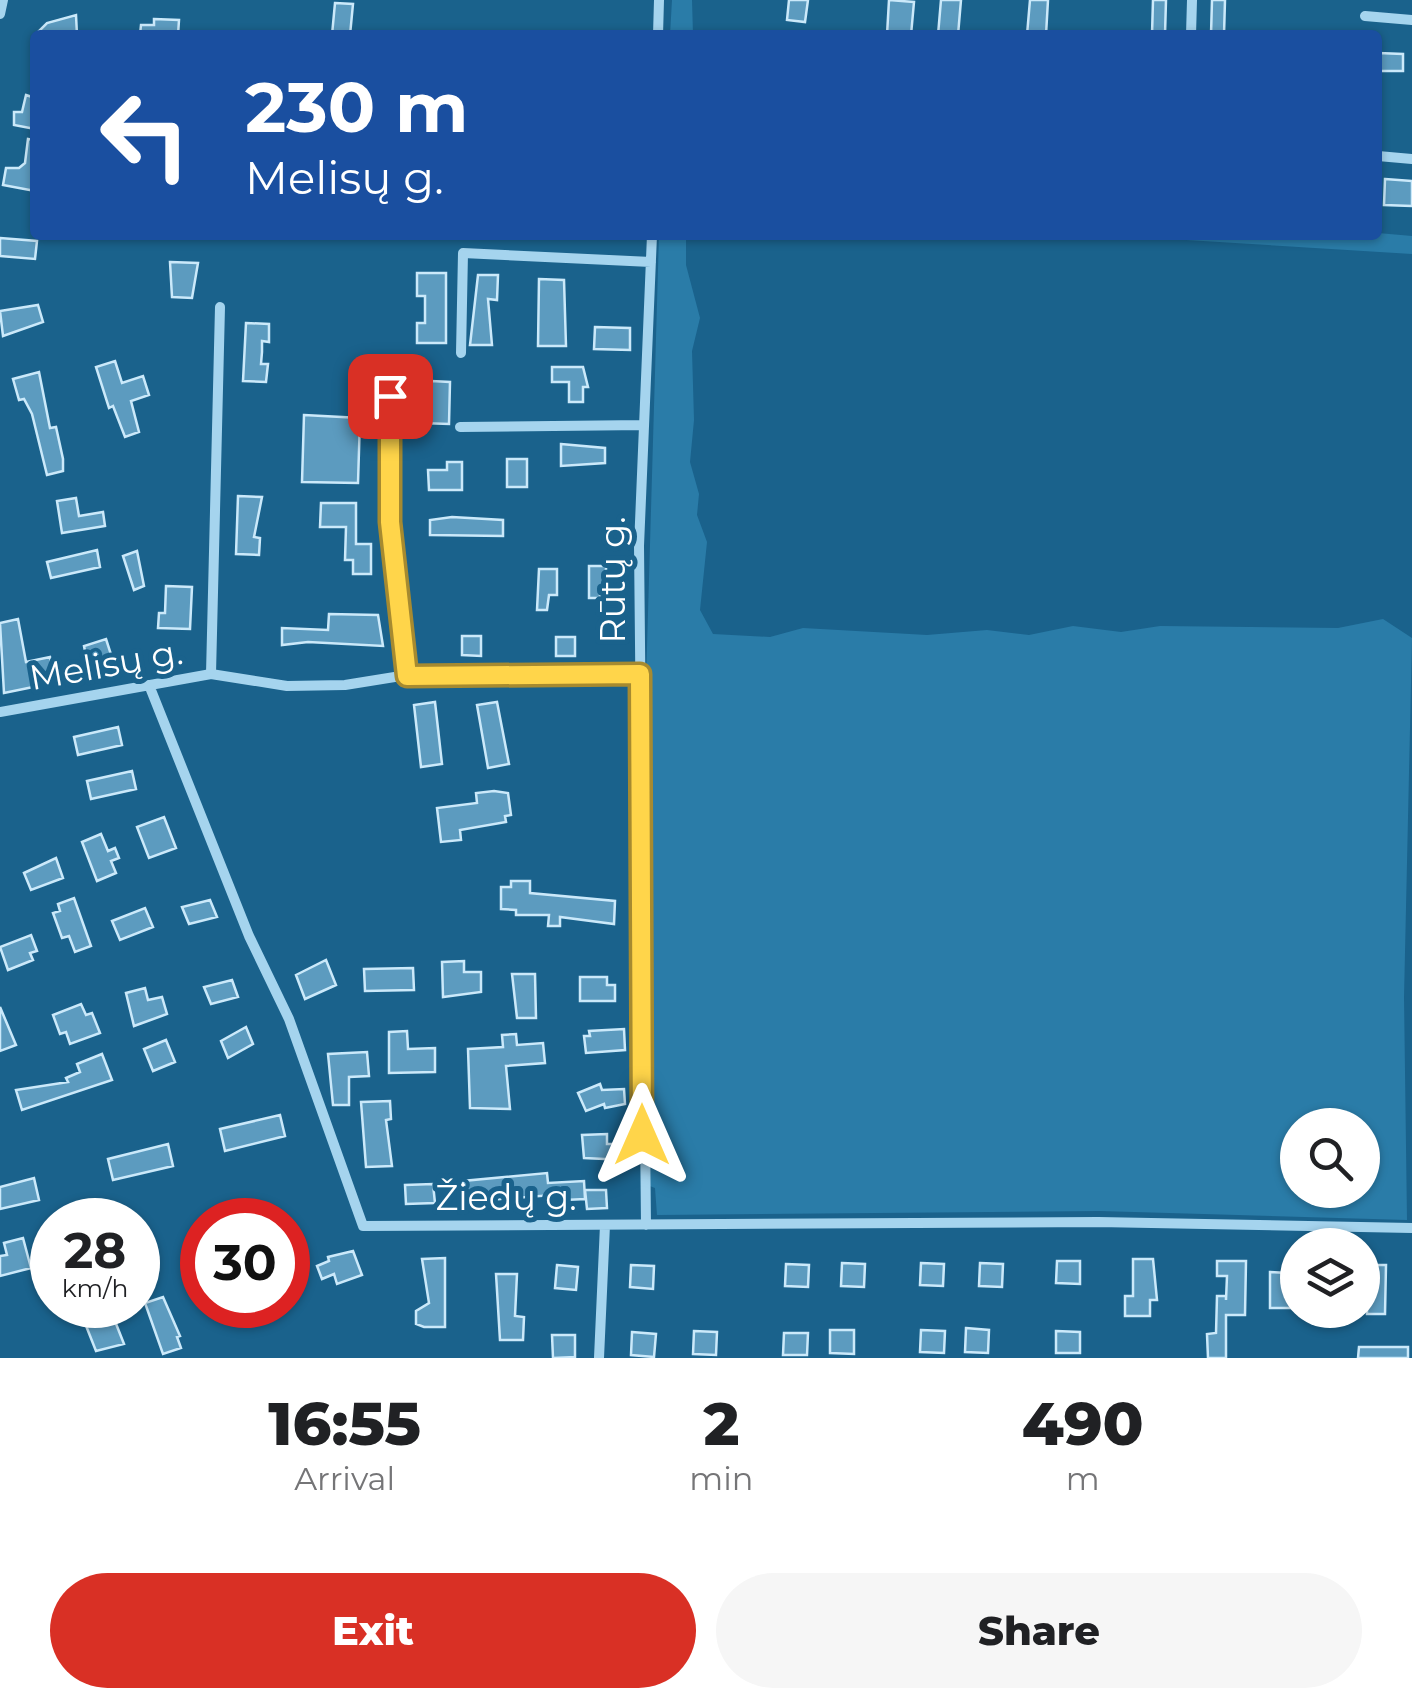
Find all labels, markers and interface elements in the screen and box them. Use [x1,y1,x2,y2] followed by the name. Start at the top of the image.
[245,64,469,150] text: 230 m
[80,70,210,200] icon: left
[245,150,444,205] text: Melisų g.
[348,354,433,439] pin
[363,369,418,424] icon: arrive
[591,516,634,644] street label: Rūtų g.
[26,630,186,699] street label: Melisų g.
[590,1083,694,1187] position arrow
[1280,1108,1380,1328] map controls
[1280,1108,1380,1208] button: search
[435,1176,577,1219] street label: Žiedų g.
[180,1198,310,1328] speed limit sign: 30
[64,1220,126,1281] text: 28
[1280,1228,1380,1328] button: layers
[62,1273,128,1303] text: km/h
[268,1387,421,1460] text: 16:55
[703,1387,739,1460] text: 2
[1022,1387,1144,1460] text: 490
[294,1459,395,1498] text: Arrival
[689,1459,754,1498] text: min
[1066,1459,1100,1498] text: m
[50,1573,696,1688] button: Exit
[716,1573,1362,1688] button: Share

